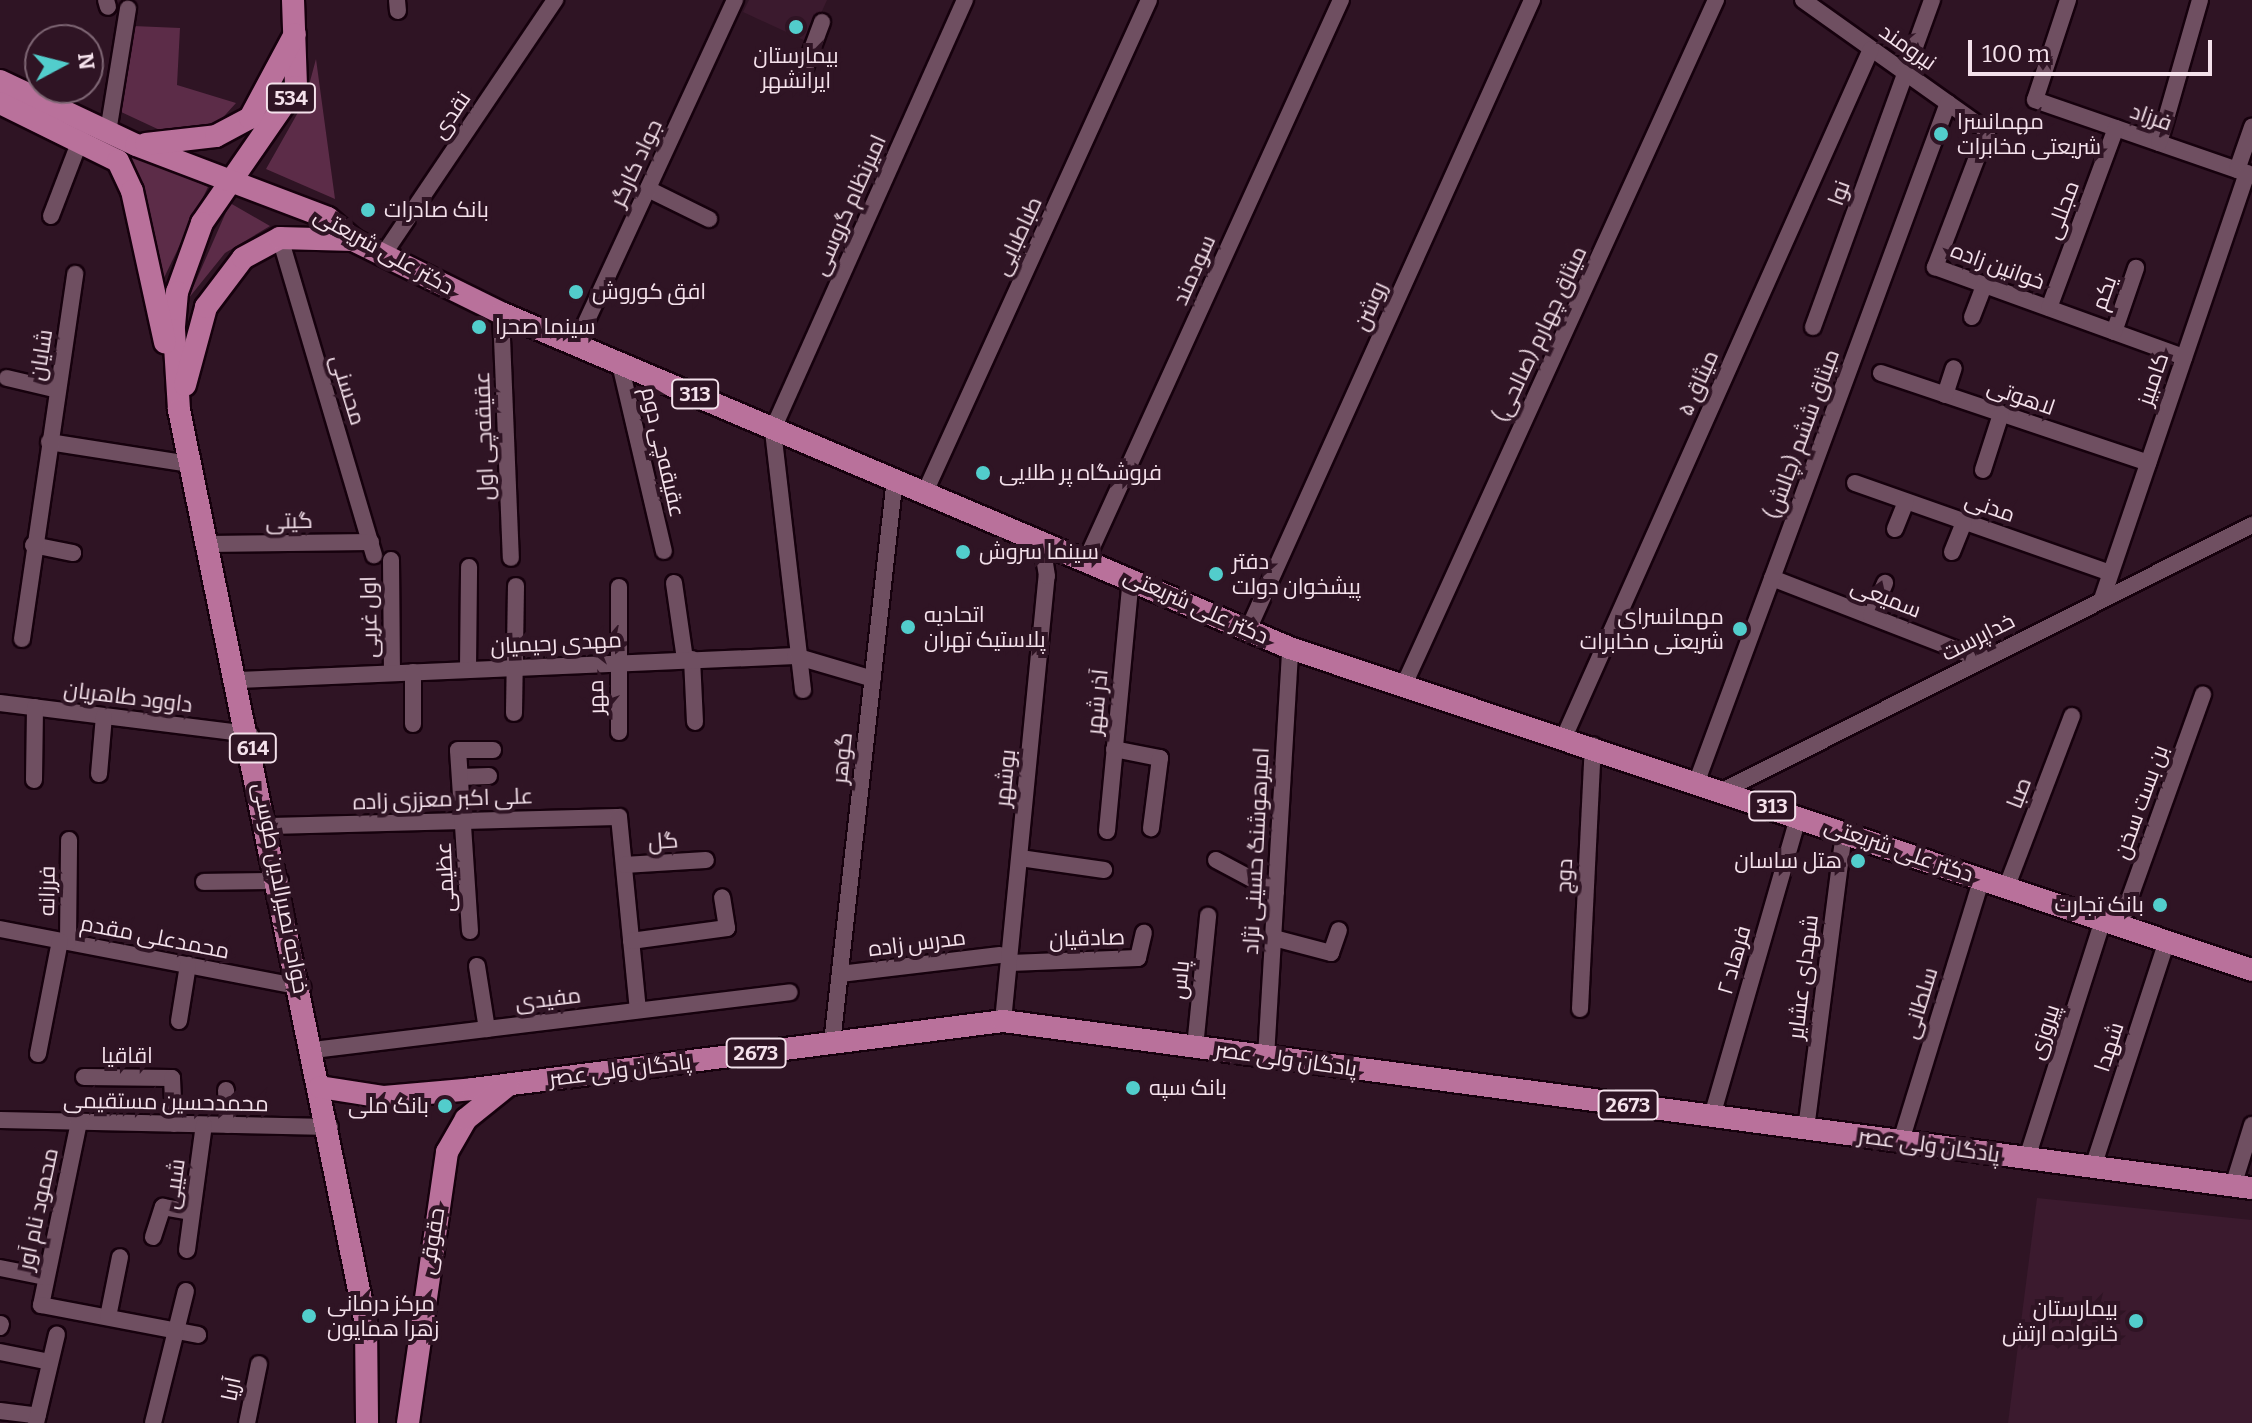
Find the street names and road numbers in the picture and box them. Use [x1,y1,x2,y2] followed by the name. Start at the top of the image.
[1875,18,1941,76] street label: نیرومند
[265,82,317,114] road number: 534
[426,86,476,144] street label: نقدی
[2127,98,2175,136] street label: فرزاد
[604,115,668,211] street label: جواد کارگر
[806,131,892,279] street label: امیرنظام گروسی
[1822,177,1856,209] street label: نوا
[2039,177,2085,243] street label: مجللی
[988,192,1048,280] street label: طباطبایی
[310,202,458,300] street label: دکتر علی شریعتی
[1167,231,1221,309] street label: سودمند
[1947,237,2049,295] street label: خوانین زاده
[1488,242,1592,426] street label: میثاق چهارم (صالحی)
[2086,272,2122,314] street label: یکم
[1348,277,1392,335] street label: روشن
[24,327,58,383] street label: شایان
[1672,346,1724,420] street label: میثاق ۵
[1759,346,1845,522] street label: میثاق ششم (چالش)
[2132,349,2174,409] street label: کامبیز
[325,352,371,428] street label: محسنی
[469,371,499,501] street label: عقیقه‌چی اول
[1984,373,2058,421] street label: لاهوتی
[671,378,719,410] road number: 313
[635,384,691,520] street label: عقیقه‌چی دوم
[1961,486,2019,528] street label: مدنی
[265,507,313,535] street label: گیتی
[1120,562,1272,650] street label: دکتر علی شریعتی
[1847,573,1925,623] street label: سمیعی
[355,576,383,658] street label: اول غربی
[1937,607,2019,667] street label: خداپرست
[490,626,622,660] street label: مهدی رحیمیان
[1080,668,1114,736] street label: آذر شهر
[62,676,194,718] street label: داوود طاهریان
[582,679,610,715] street label: مهر
[826,731,858,785] street label: گوهر
[227,732,279,764] road number: 614
[2108,741,2174,863] street label: بن بست سخن
[1237,747,1275,955] street label: امیرهوشنگ حسینی نژاد
[989,748,1021,808] street label: بوشهر
[2001,774,2037,812] street label: صبا
[248,780,314,996] street label: خواجه نصیرالدین طوسی
[352,783,534,815] street label: علی اکبر معززی زاده
[1748,790,1796,822] road number: 313
[1821,812,1977,888] street label: دکتر علی شریعتی
[647,827,679,855] street label: گل
[430,841,460,913] street label: عظیمی
[1550,858,1578,894] street label: دوج
[33,866,61,916] street label: فرزانه
[78,910,232,964] street label: محمدعلی مقدم
[1782,913,1824,1041] street label: شهدای عشایر
[1712,922,1756,998] street label: فرهاد ۲
[1049,923,1125,953] street label: صادقیان
[867,924,967,962] street label: مدرس زاده
[1165,959,1195,1001] street label: پاس
[1897,964,1943,1042] street label: سلطانی
[514,982,582,1016] street label: مفیدی
[2023,1001,2065,1063] street label: پیروزی
[2089,1019,2129,1075] street label: شهدا
[1213,1036,1359,1082] street label: پادگان ولی عصر
[724,1037,788,1069] road number: 2673
[101,1043,153,1069] street label: اقاقیا
[547,1048,693,1092] street label: پادگان ولی عصر
[63,1087,269,1117] street label: محمدحسین مستقیمی
[1596,1089,1660,1121] road number: 2673
[1856,1122,2002,1168] street label: پادگان ولی عصر
[12,1146,64,1272] street label: محمود نام آور
[157,1157,191,1211] street label: شیبی
[414,1206,450,1276] street label: حقوقی
[216,1374,246,1404] street label: آریا

